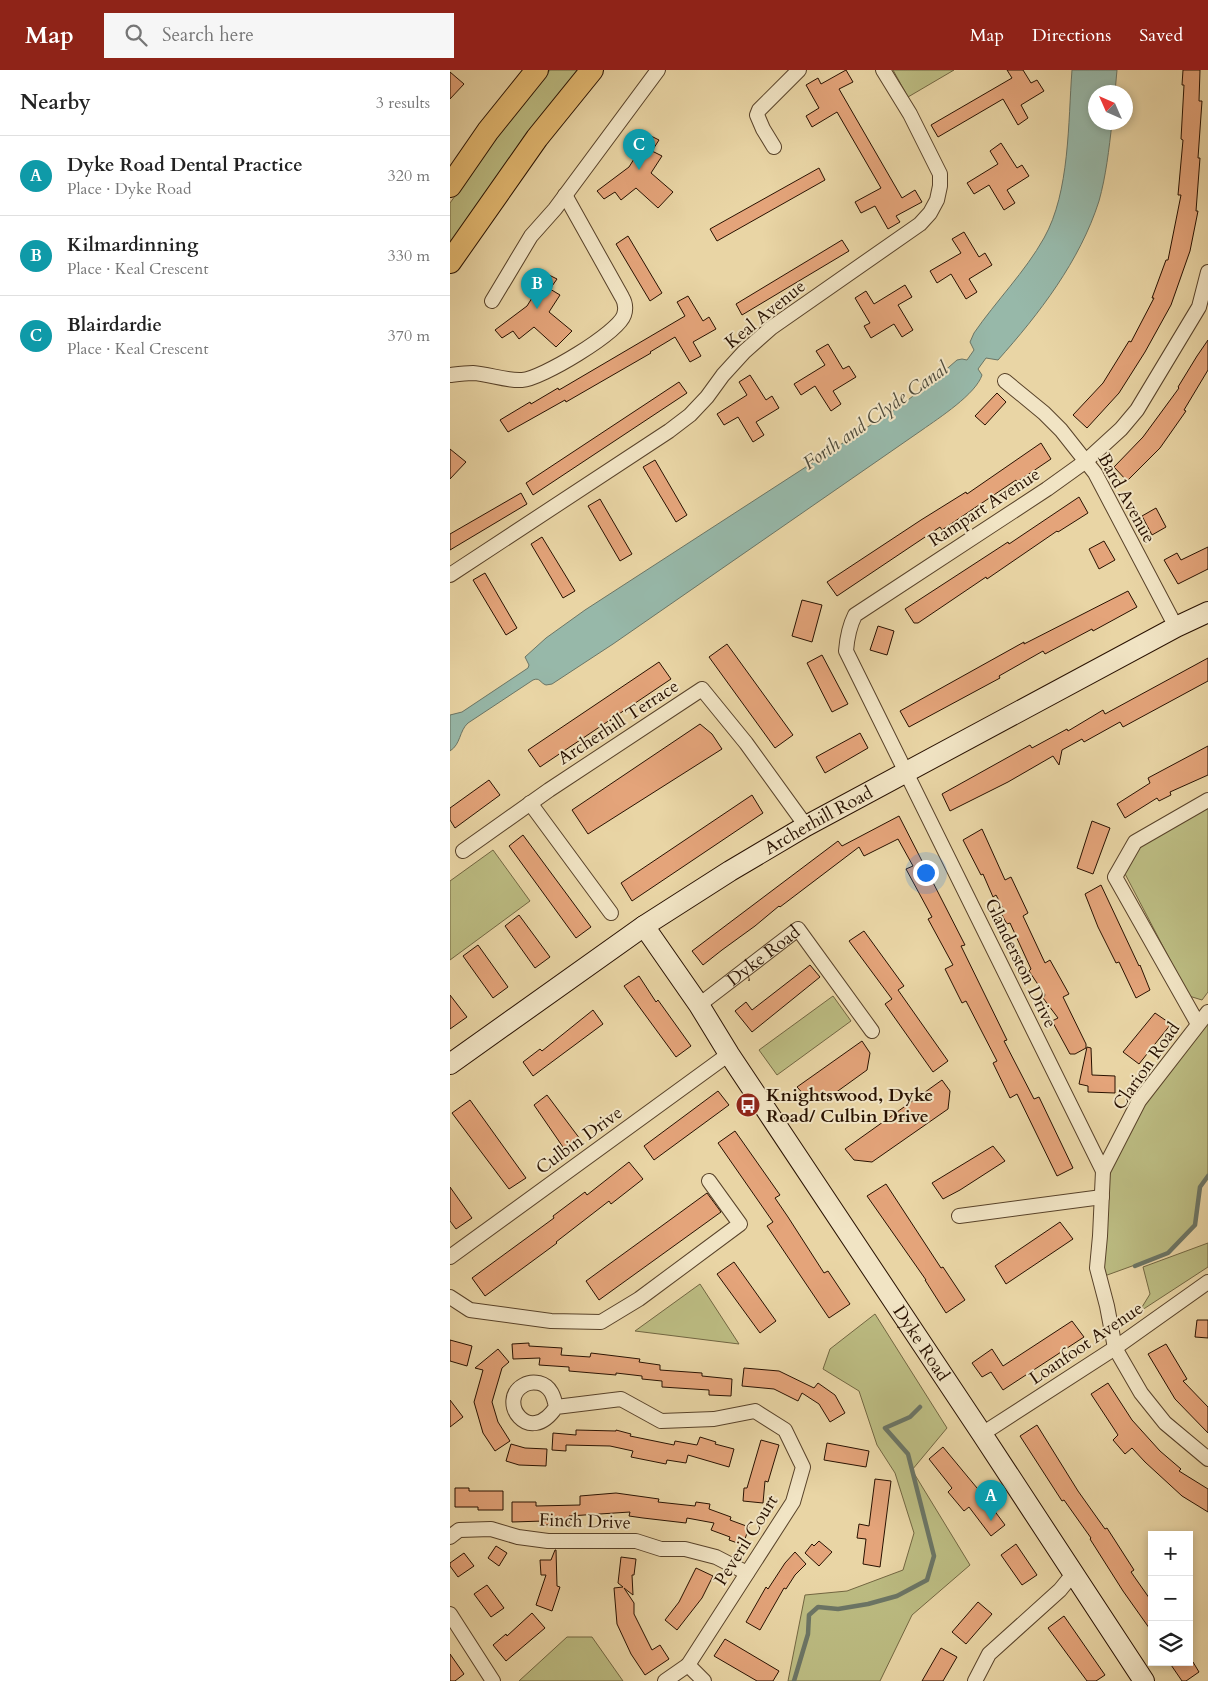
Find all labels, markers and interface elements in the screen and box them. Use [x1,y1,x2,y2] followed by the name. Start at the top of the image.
[104,13,454,58] search box
[25,19,74,52] text: Map
[122,21,150,49] icon: search
[162,22,254,48] text: Search here
[970,23,1004,48] text: Map
[1032,23,1111,48] text: Directions
[1139,23,1183,48] text: Saved
[1088,85,1133,130] north arrow
[20,88,91,117] text: Nearby
[376,92,430,114] text: 3 results
[623,129,655,170] pin: C
[67,152,303,178] text: Dyke Road Dental Practice
[30,165,42,187] text: A
[388,165,430,187] text: 320 m
[67,178,191,200] text: Place · Dyke Road
[67,232,198,258] text: Kilmardinning
[30,245,42,267] text: B
[388,245,430,267] text: 330 m
[67,258,209,280] text: Place · Keal Crescent
[521,268,553,309] pin: B
[720,274,811,355] street label: Keal Avenue
[67,312,162,338] text: Blairdardie
[30,325,42,347] text: C
[388,325,430,347] text: 370 m
[67,338,209,360] text: Place · Keal Crescent
[798,355,954,476] water label: Forth and Clyde Canal
[1092,449,1162,548] street label: Bard Avenue
[924,462,1045,553] street label: Rampart Avenue
[553,674,684,771] street label: Archerhill Terrace
[760,780,878,861] street label: Archerhill Road
[913,860,939,886] your location
[978,894,1063,1032] street label: Glanderston Drive
[722,920,806,992] street label: Dyke Road
[1107,1017,1186,1115] street label: Clarion Road
[766,1083,933,1129] place label: Knightswood, Dyke Road/ Culbin Drive
[735,1092,761,1118] bus stop icon: Knightswood, Dyke Road/ Culbin Drive
[531,1100,628,1180] street label: Culbin Drive
[1024,1296,1148,1391] street label: Loanfoot Avenue
[887,1300,956,1387] street label: Dyke Road
[975,1480,1007,1521] pin: A
[709,1490,784,1590] street label: Peveril Court
[539,1507,631,1536] street label: Finch Drive
[1148,1531,1193,1666] map controls
[1148,1531,1193,1576] button: +
[1148,1576,1193,1621] button: −
[1148,1621,1193,1666] button: layers

